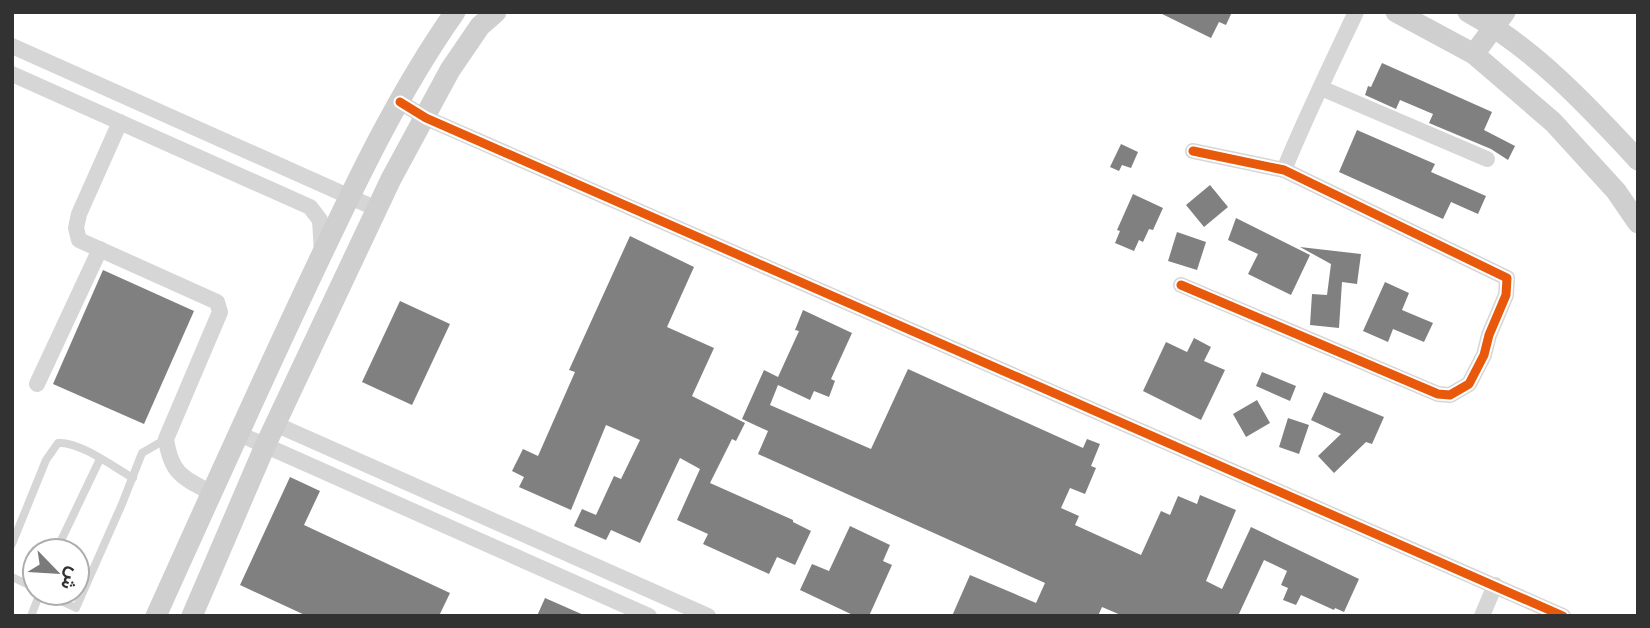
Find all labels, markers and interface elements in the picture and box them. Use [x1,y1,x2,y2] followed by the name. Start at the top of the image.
[21,537,91,607] north arrow
[56,564,86,594] text: ش

